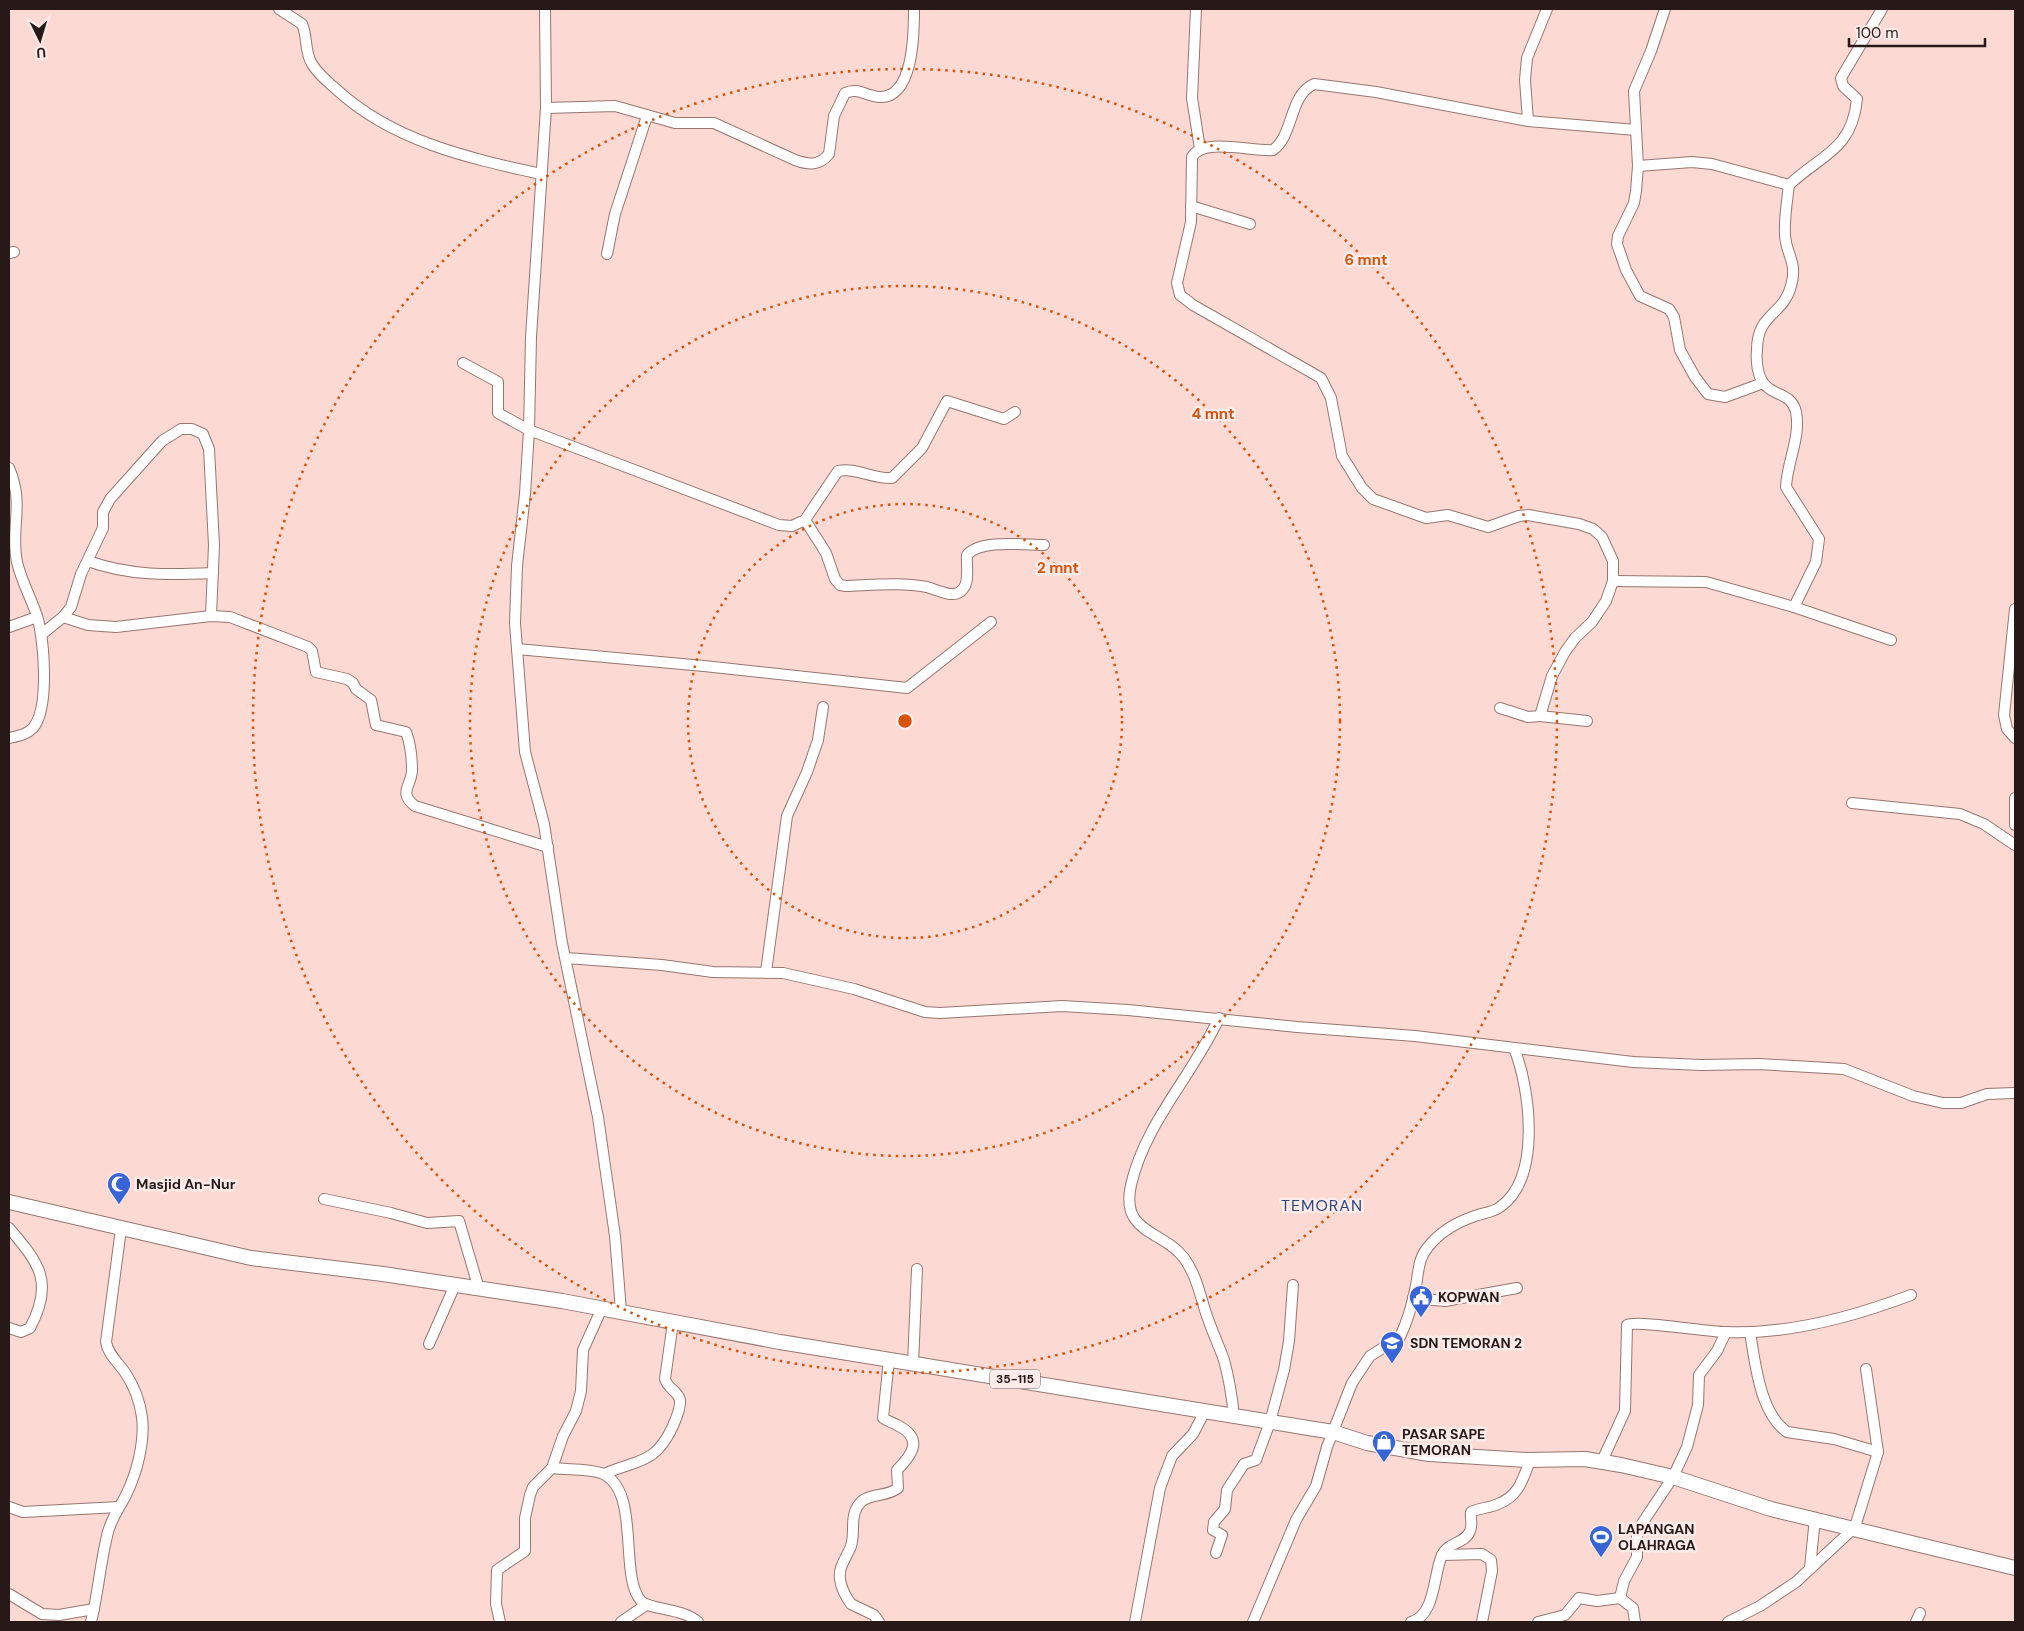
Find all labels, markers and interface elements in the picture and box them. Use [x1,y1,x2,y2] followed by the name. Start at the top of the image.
[15,15,65,65] north arrow
[1849,15,1985,47] scale bar
[1856,23,1899,43] text: 100 m
[36,44,47,62] text: U
[1345,250,1387,270] text: 6 mnt
[1191,404,1235,424] text: 4 mnt
[1037,558,1079,578] text: 2 mnt
[896,712,914,730] centre of rings
[106,1171,132,1205] mosque icon: Masjid An-Nur
[136,1175,236,1193] place label: Masjid An-Nur
[1281,1195,1363,1216] district label: TEMORAN
[1408,1284,1434,1318] public building icon: KOPWAN
[1438,1288,1499,1306] place label: KOPWAN
[1379,1330,1405,1364] school or university icon: SDN TEMORAN 2
[1410,1334,1522,1352] place label: SDN TEMORAN 2
[990,1370,1040,1388] road number: 35-115
[1402,1425,1485,1459] place label: PASAR SAPE TEMORAN
[1371,1429,1397,1463] shop icon: PASAR SAPE TEMORAN
[1618,1520,1696,1554] place label: LAPANGAN OLAHRAGA
[1588,1524,1614,1558] sports icon: LAPANGAN OLAHRAGA

